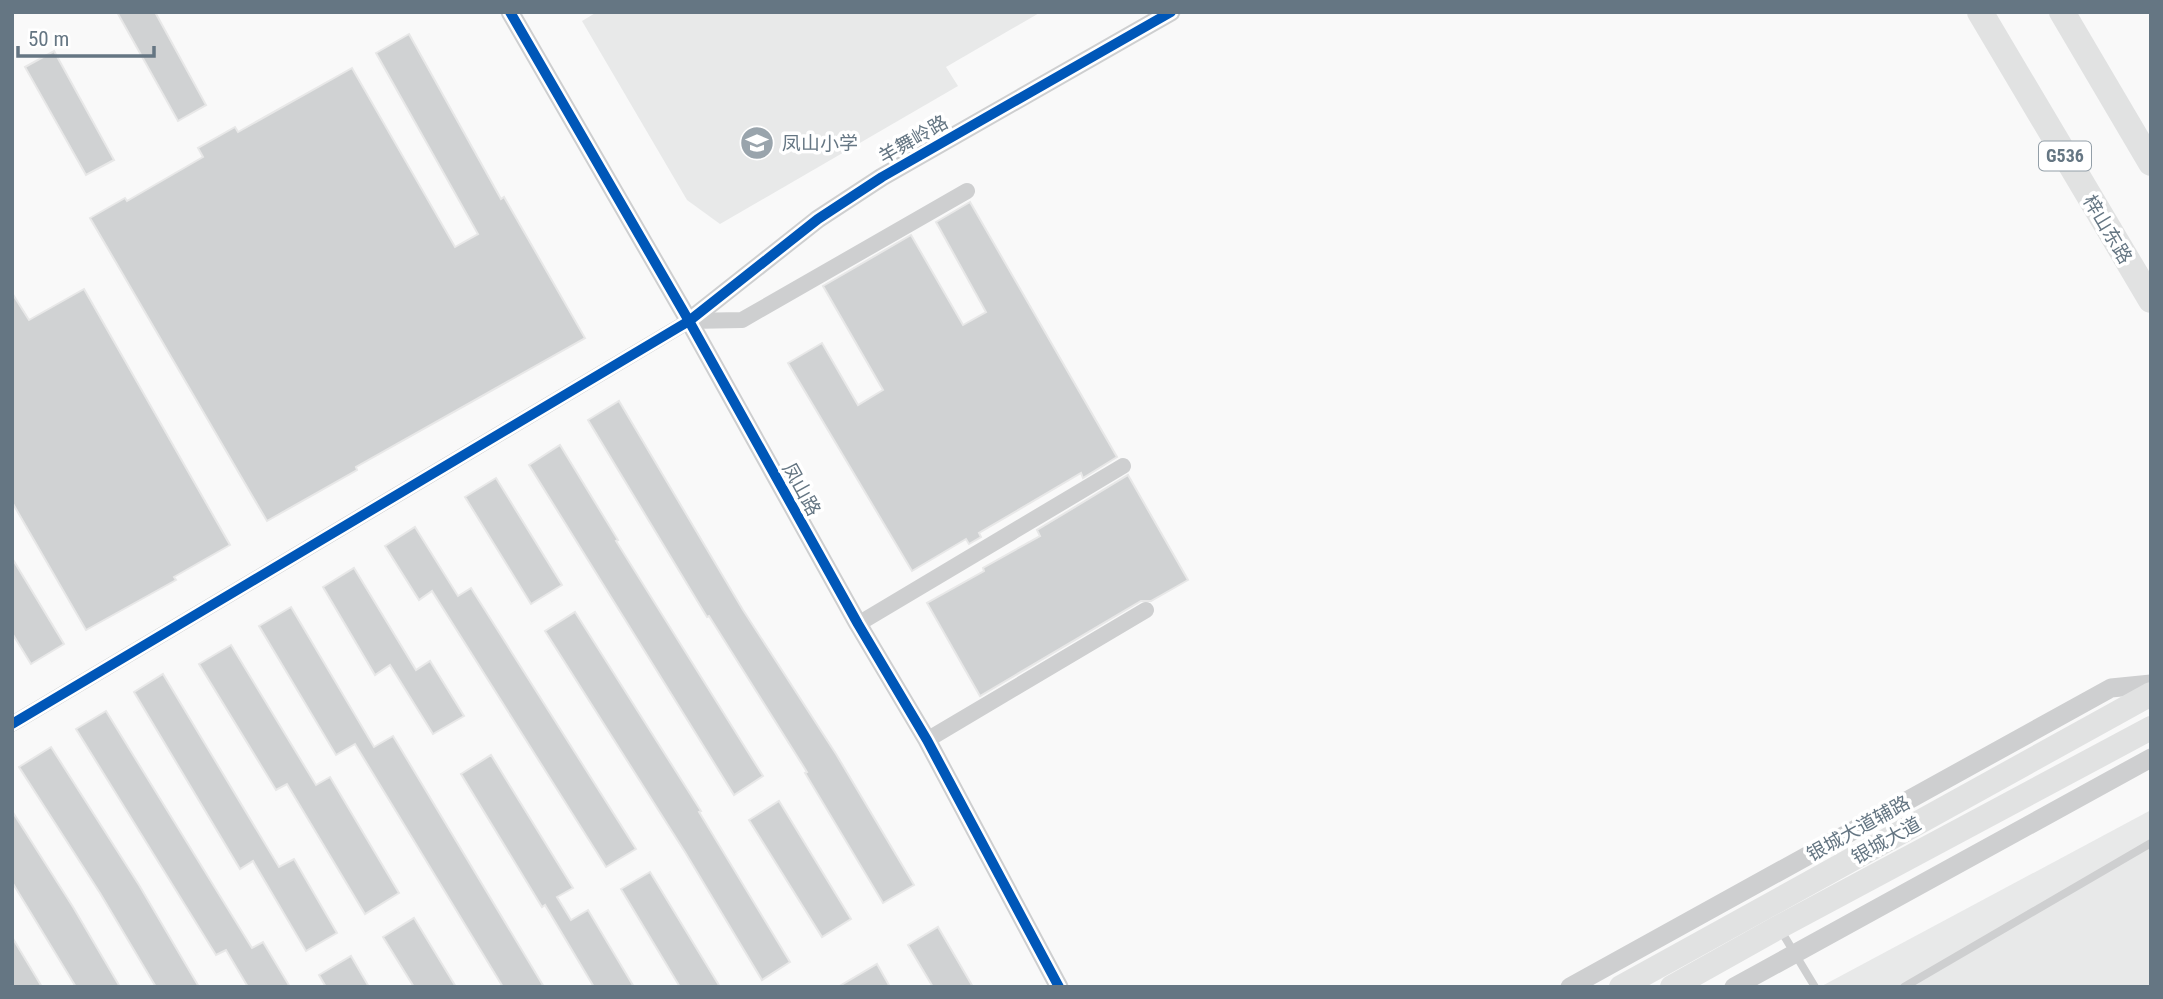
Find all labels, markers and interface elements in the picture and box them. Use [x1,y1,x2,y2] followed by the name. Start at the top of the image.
[18,14,154,58] scale bar
[28,27,69,51] text: 50 m
[875,110,952,168] street label: 羊舞岭路
[738,124,776,162] school or university icon: 凤山小学
[782,132,858,155] place label: 凤山小学
[2039,141,2091,170] road number: G536
[2078,191,2137,268] street label: 梓山东路
[778,459,825,520] street label: 凤山路
[1803,790,1913,866] street label: 银城大道辅路
[1847,812,1925,868] street label: 银城大道

